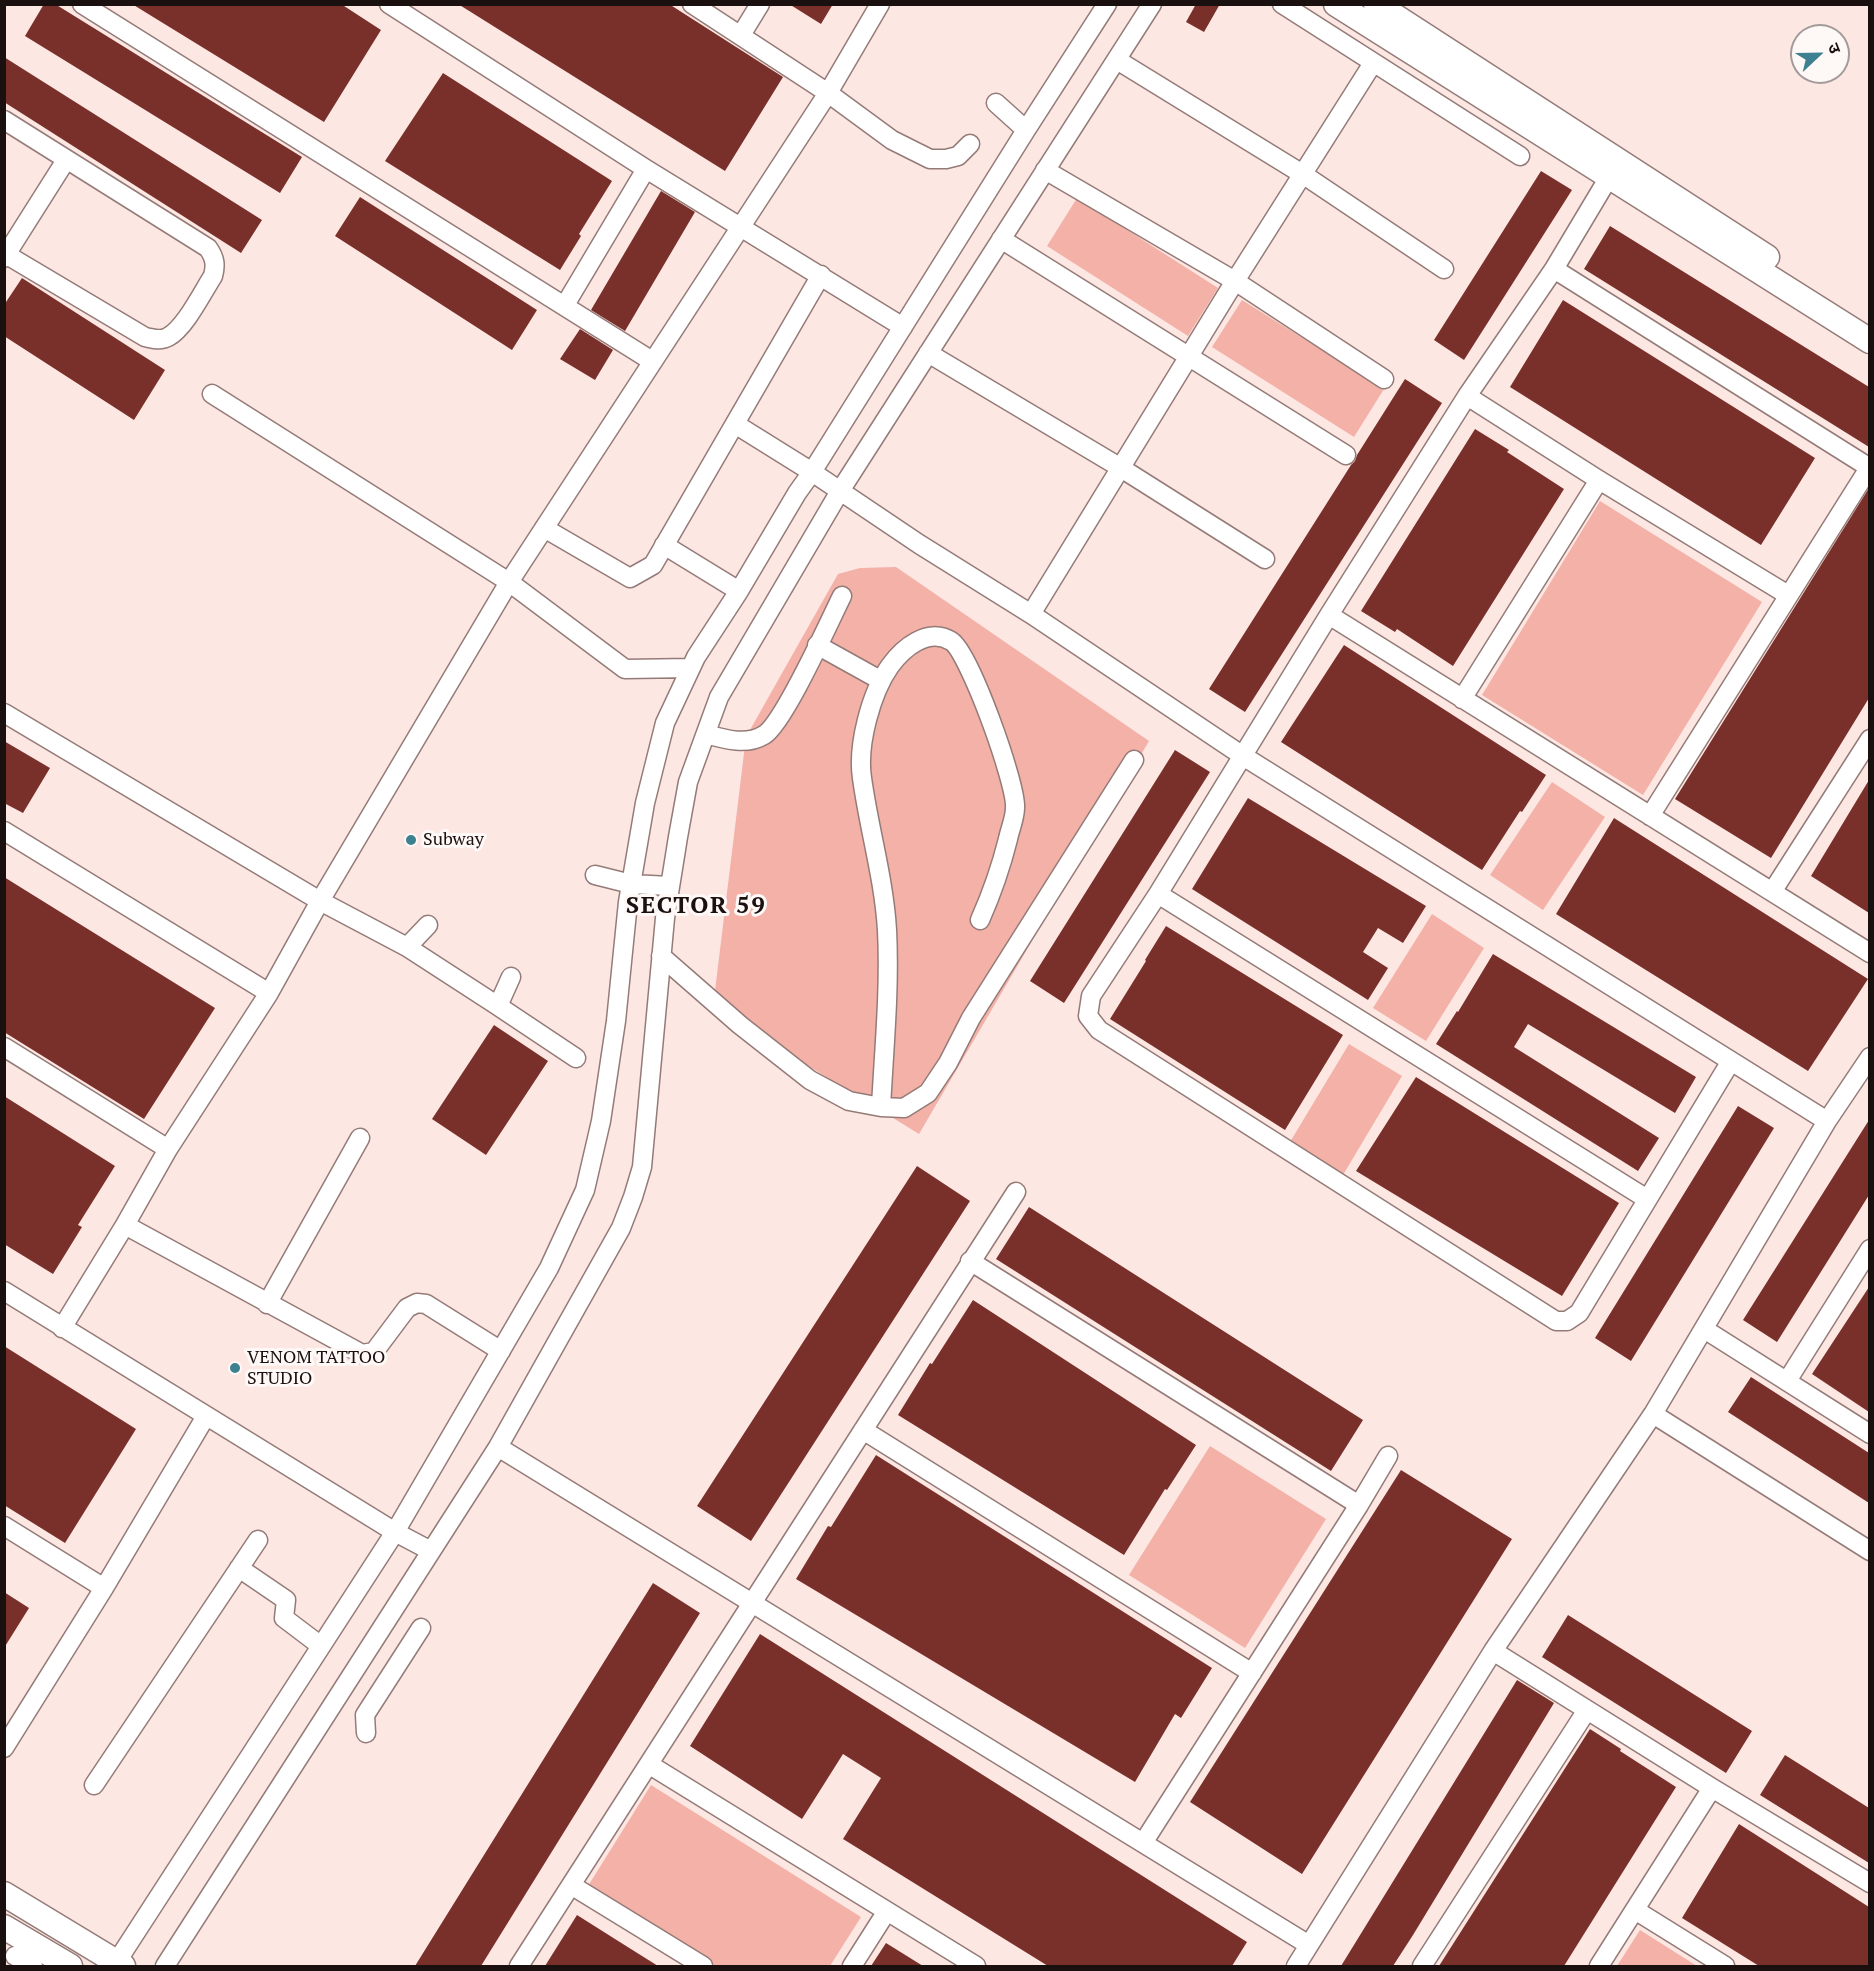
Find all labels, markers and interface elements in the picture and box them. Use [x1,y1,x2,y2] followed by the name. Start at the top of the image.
[1790,24,1850,84] north arrow
[1823,40,1847,56] text: उ
[423,829,484,851] place label: Subway
[404,833,418,847] marker: Subway
[626,892,766,920] district label: SECTOR 59
[247,1347,385,1390] place label: VENOM TATTOO STUDIO
[228,1361,242,1375] marker: VENOM TATTOO STUDIO

